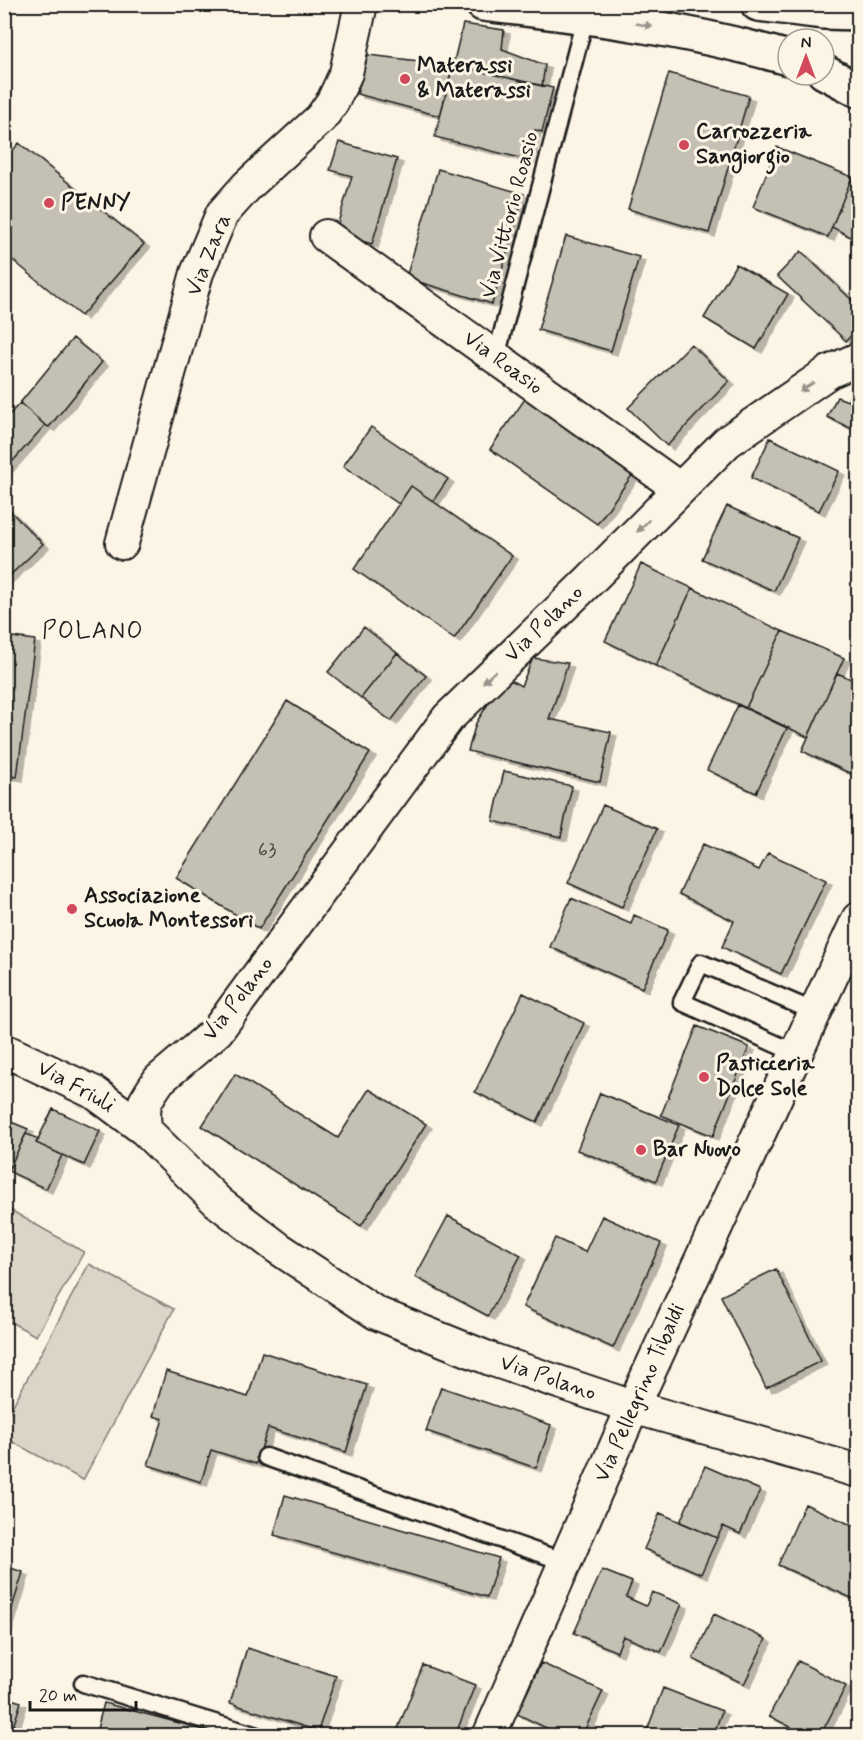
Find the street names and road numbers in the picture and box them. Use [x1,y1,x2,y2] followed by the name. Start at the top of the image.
[474,128,546,302] street label: Via Vittorio Roasio
[180,210,238,300] street label: Via Zara
[458,325,548,401] street label: Via Roasio
[498,579,590,669] street label: Via Polano
[196,951,280,1047] street label: Via Polano
[32,1054,120,1120] street label: Via Friuli
[588,1299,693,1487] street label: Via Pellegrino Tibaldi
[496,1349,600,1407] street label: Via Polano

